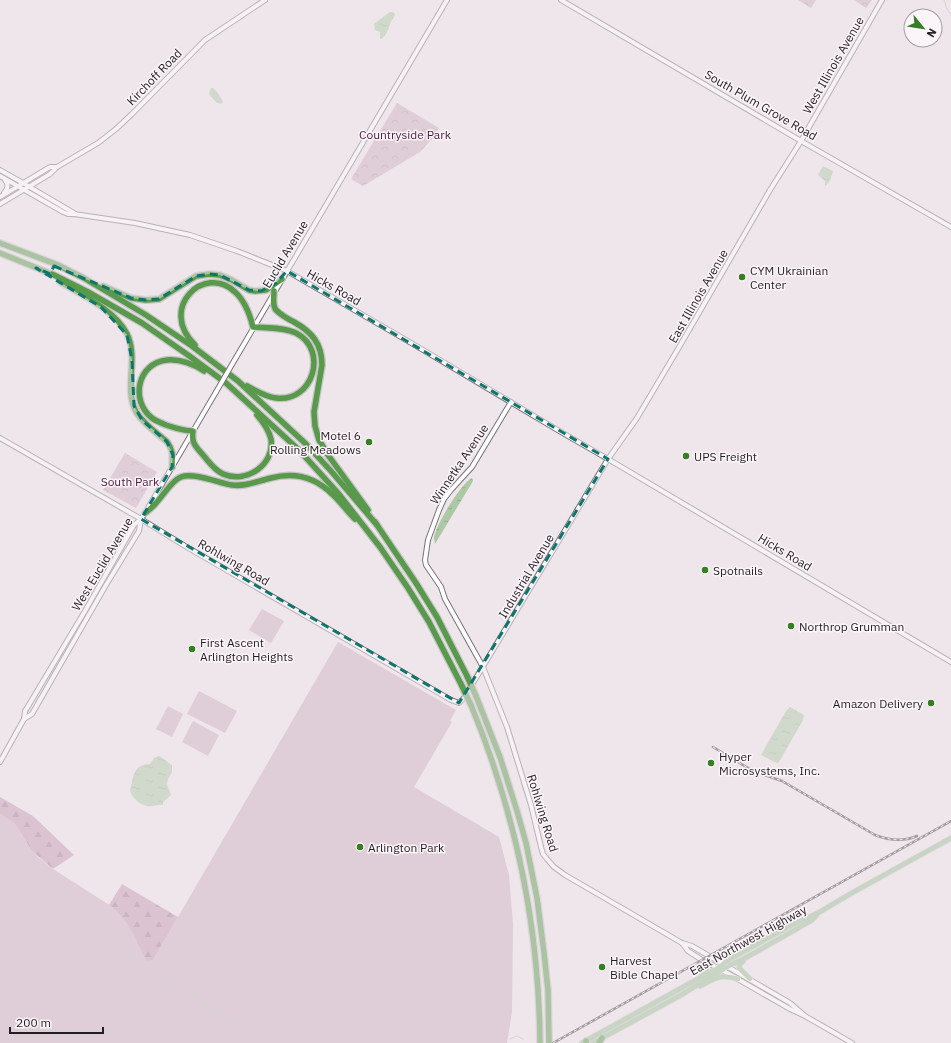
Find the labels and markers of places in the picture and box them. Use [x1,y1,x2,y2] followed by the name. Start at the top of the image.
[750,263,828,292] place label: CYM Ukrainian Center
[737,272,747,282] marker: CYM Ukrainian Center
[270,428,361,457] place label: Motel 6 Rolling Meadows
[364,437,374,447] marker: Motel 6 Rolling Meadows
[694,449,757,464] place label: UPS Freight
[681,451,691,461] marker: UPS Freight
[713,563,763,578] place label: Spotnails
[700,565,710,575] marker: Spotnails
[799,619,904,634] place label: Northrop Grumman
[786,621,796,631] marker: Northrop Grumman
[200,635,293,664] place label: First Ascent Arlington Heights
[187,644,197,654] marker: First Ascent Arlington Heights
[833,696,923,711] place label: Amazon Delivery
[926,698,936,708] marker: Amazon Delivery
[719,749,820,778] place label: Hyper Microsystems, Inc.
[706,758,716,768] marker: Hyper Microsystems, Inc.
[368,840,445,855] place label: Arlington Park
[355,842,365,852] marker: Arlington Park
[610,953,678,982] place label: Harvest Bible Chapel
[597,962,607,972] marker: Harvest Bible Chapel

